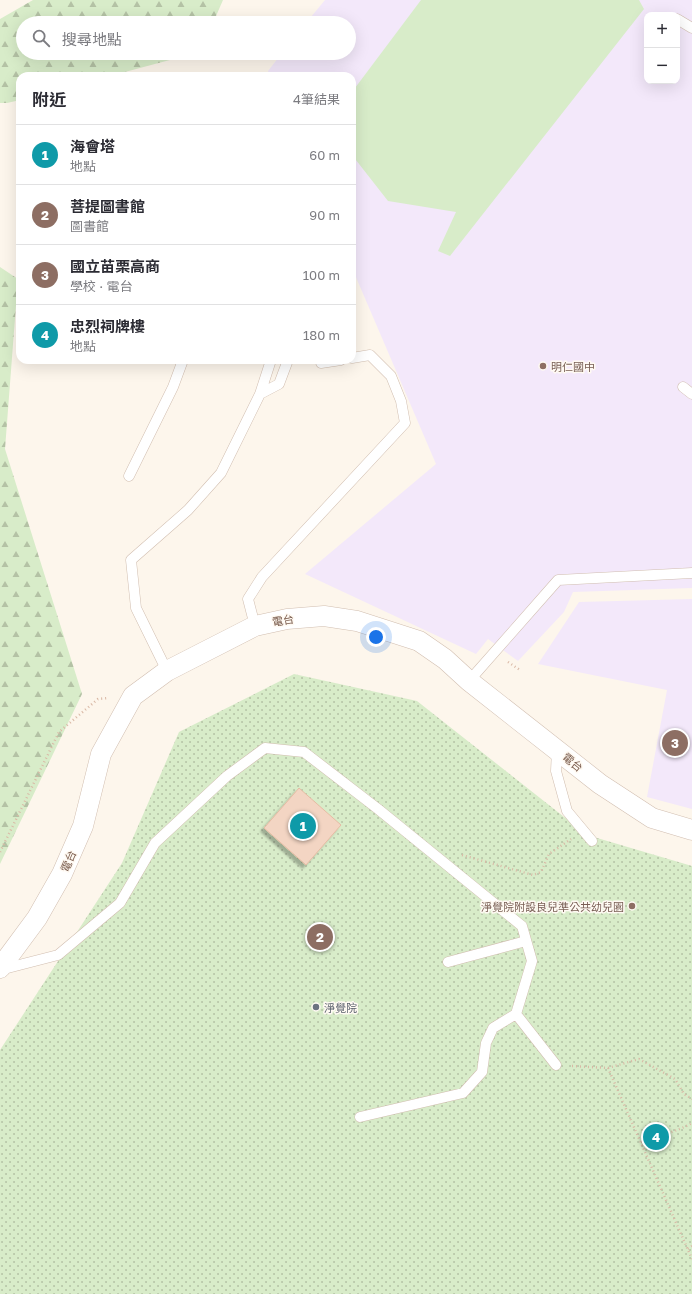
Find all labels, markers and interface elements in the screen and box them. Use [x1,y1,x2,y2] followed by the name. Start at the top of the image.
[644,12,680,84] map controls
[644,12,680,48] button: +
[16,16,356,60] search box
[30,27,52,49] icon: search
[62,30,122,48] text: 搜尋地點
[644,48,680,84] button: −
[32,89,66,110] text: 附近
[293,91,340,107] text: 4筆結果
[70,137,115,155] text: 海會塔
[42,147,48,163] text: 1
[309,147,340,163] text: 60 m
[70,158,96,174] text: 地點
[70,197,145,215] text: 菩提圖書館
[41,207,49,223] text: 2
[309,207,340,223] text: 90 m
[70,218,109,234] text: 圖書館
[70,257,160,275] text: 國立苗栗高商
[41,267,49,283] text: 3
[303,267,340,283] text: 100 m
[70,278,132,294] text: 學校 · 電台
[70,317,145,335] text: 忠烈祠牌樓
[41,327,49,343] text: 4
[303,327,340,343] text: 180 m
[70,338,96,354] text: 地點
[551,360,595,373] place label: 明仁國中
[538,361,548,371] marker: 明仁國中
[271,612,295,628] street label: 電台
[366,627,386,647] your location
[662,728,688,758] pin: 3
[560,750,586,774] street label: 電台
[290,811,316,841] pin: 1
[58,848,78,874] street label: 電台
[481,900,624,913] place label: 淨覺院附設良兒準公共幼兒園
[627,901,637,911] marker: 淨覺院附設良兒準公共幼兒園
[307,922,333,952] pin: 2
[324,1001,357,1014] place label: 淨覺院
[311,1002,321,1012] marker: 淨覺院
[643,1122,669,1152] pin: 4

